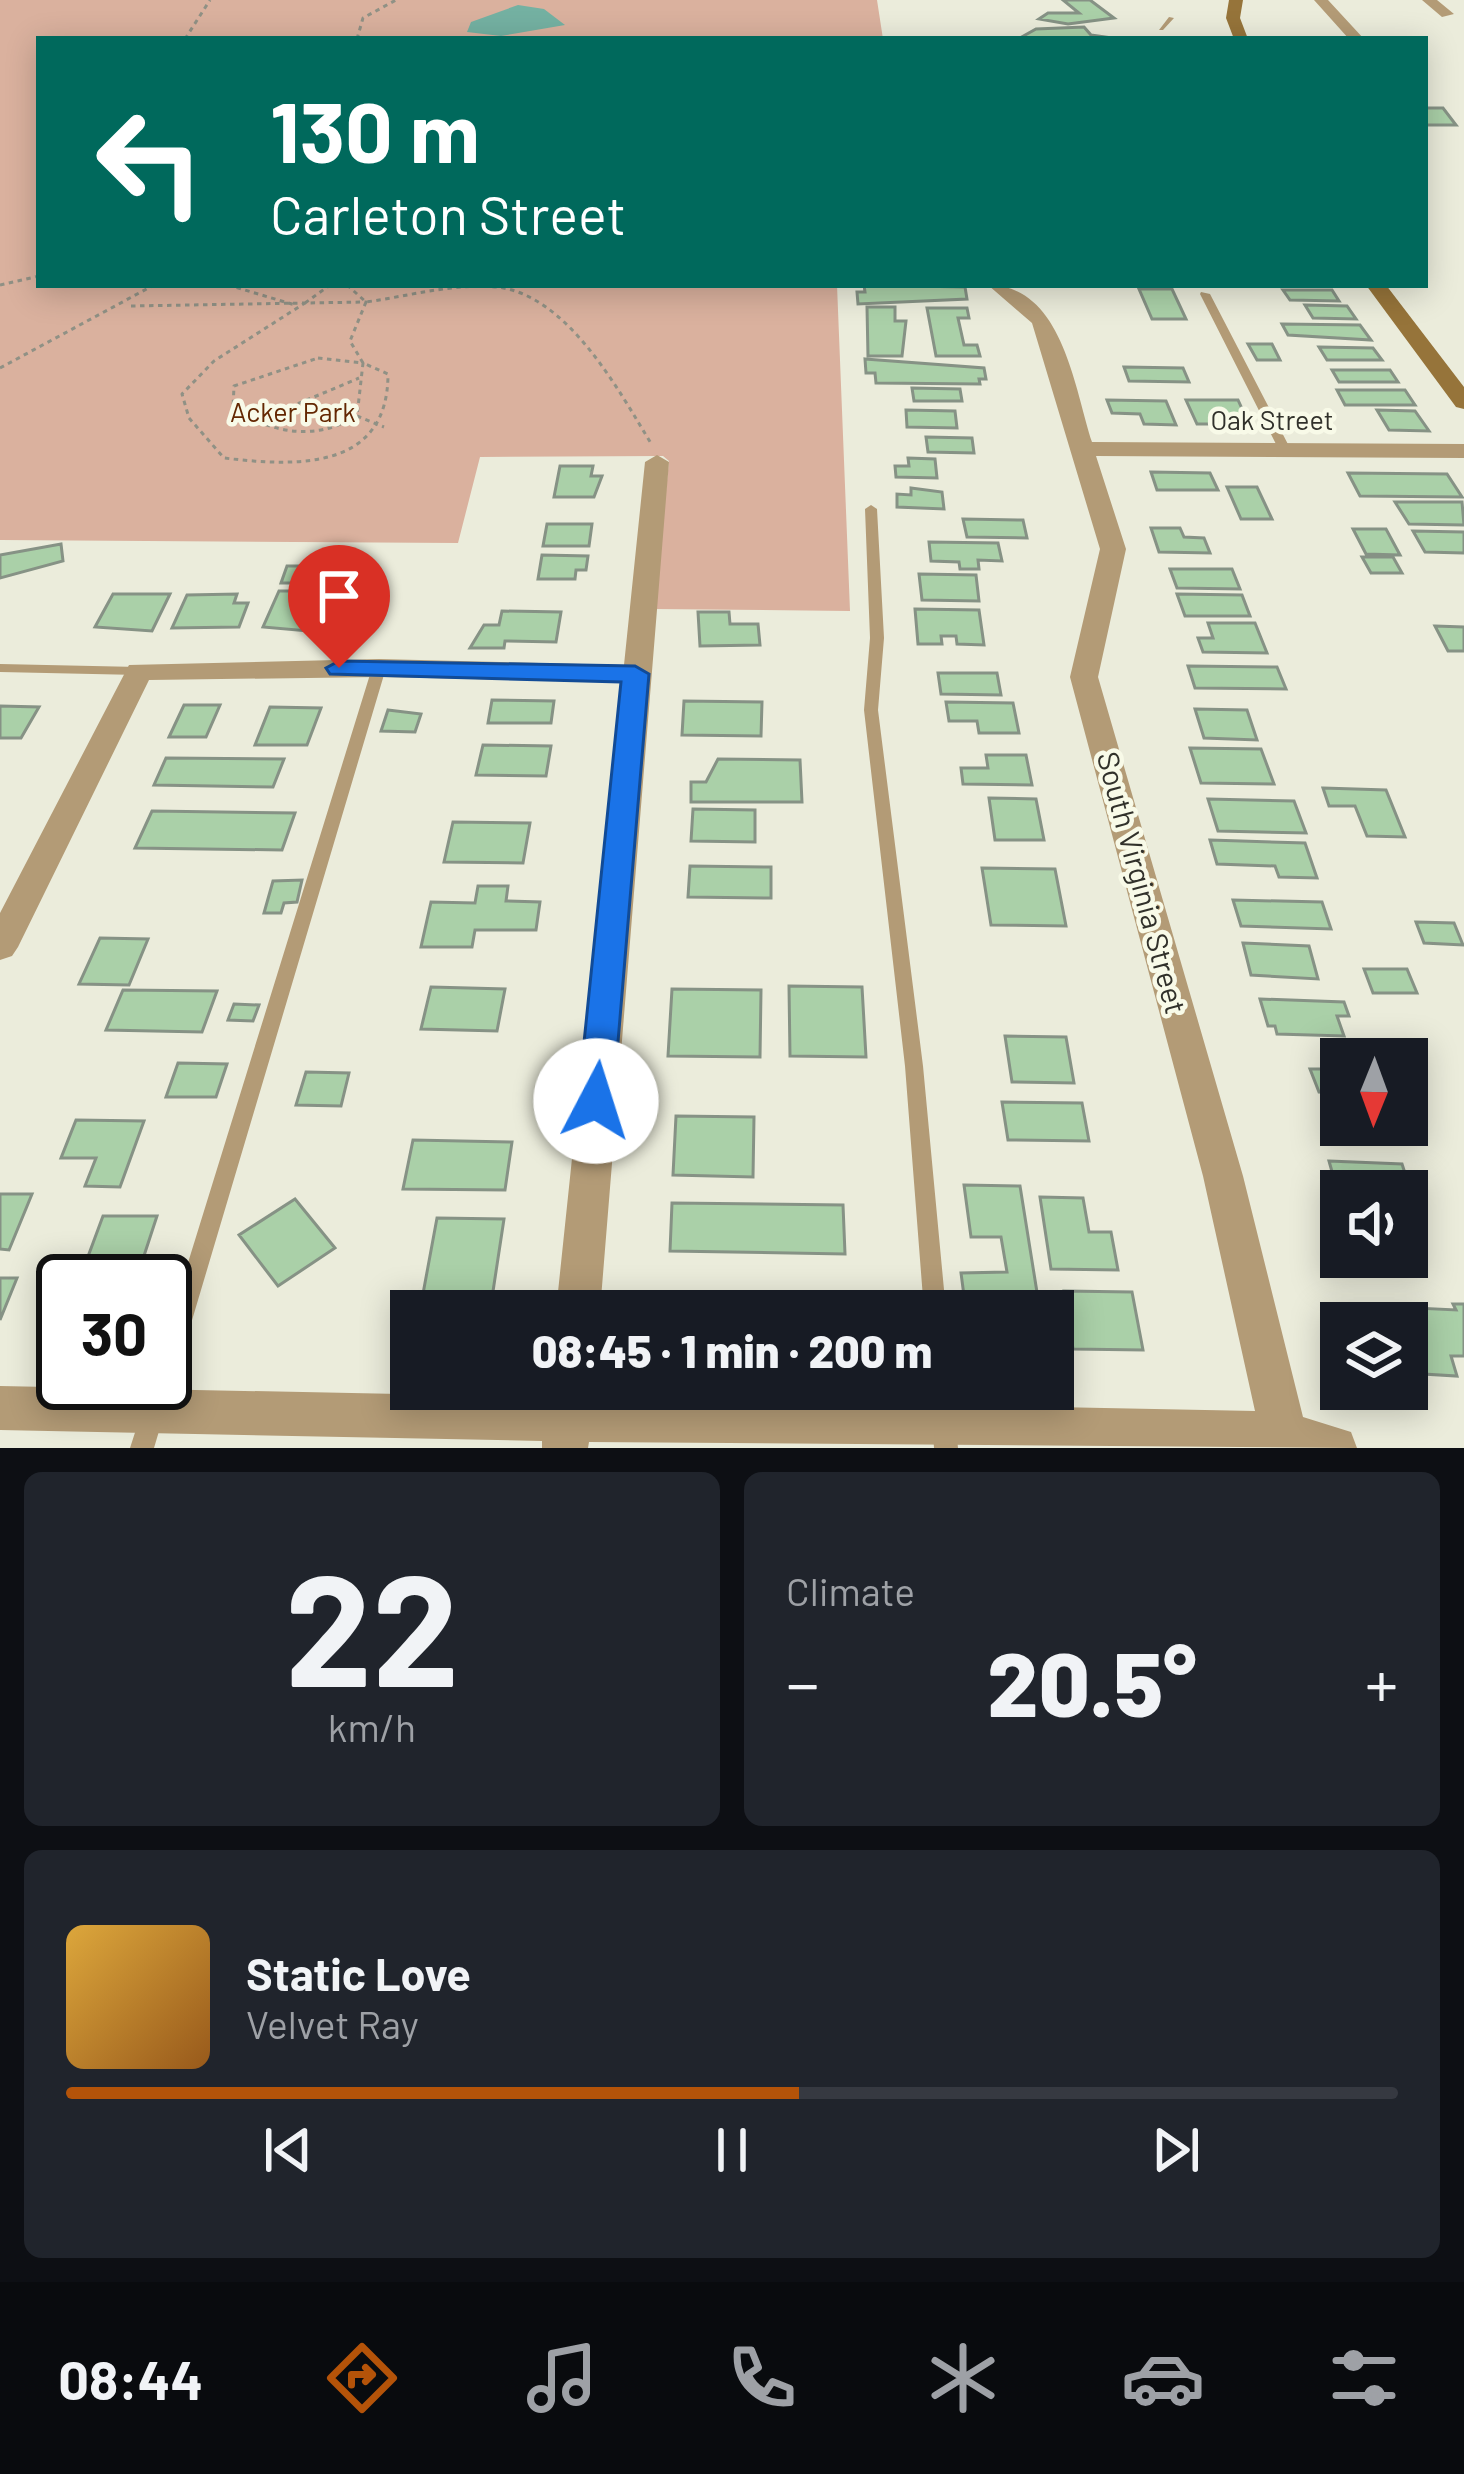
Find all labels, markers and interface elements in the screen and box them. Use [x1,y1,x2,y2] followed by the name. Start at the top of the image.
[270,79,480,180] text: 130 m
[72,84,228,240] icon: left
[270,181,626,246] text: Carleton Street
[230,395,356,427] park label: Acker Park
[1210,403,1334,435] street label: Oak Street
[288,545,390,668] pin
[306,563,372,629] icon: arrive
[1091,748,1195,1017] street label: South Virginia Street
[533,1038,659,1164] position arrow
[1320,1038,1428,1146] north arrow
[1320,1038,1428,1410] map controls
[1320,1170,1428,1278] button: sound
[36,1254,192,1410] speed limit sign: 30
[1320,1302,1428,1410] button: layers
[532,1323,932,1377] text: 08:45 · 1 min · 200 m
[285,1531,459,1718] text: 22
[786,1567,915,1614] text: Climate
[987,1627,1197,1735] text: 20.5°
[786,1642,819,1721] text: −
[1365,1642,1398,1721] text: +
[328,1703,416,1750] text: km/h
[246,1946,471,2000] text: Static Love
[246,2000,419,2047] text: Velvet Ray
[255,2117,321,2183] icon: previous
[699,2117,765,2183] icon: pause
[1143,2117,1209,2183] icon: next
[320,2336,404,2420] icon: directions
[520,2336,604,2420] icon: music
[720,2336,804,2420] icon: phone
[921,2336,1005,2420] icon: climate
[1121,2336,1205,2420] icon: car
[1322,2336,1406,2420] icon: filters
[58,2346,203,2411] text: 08:44

